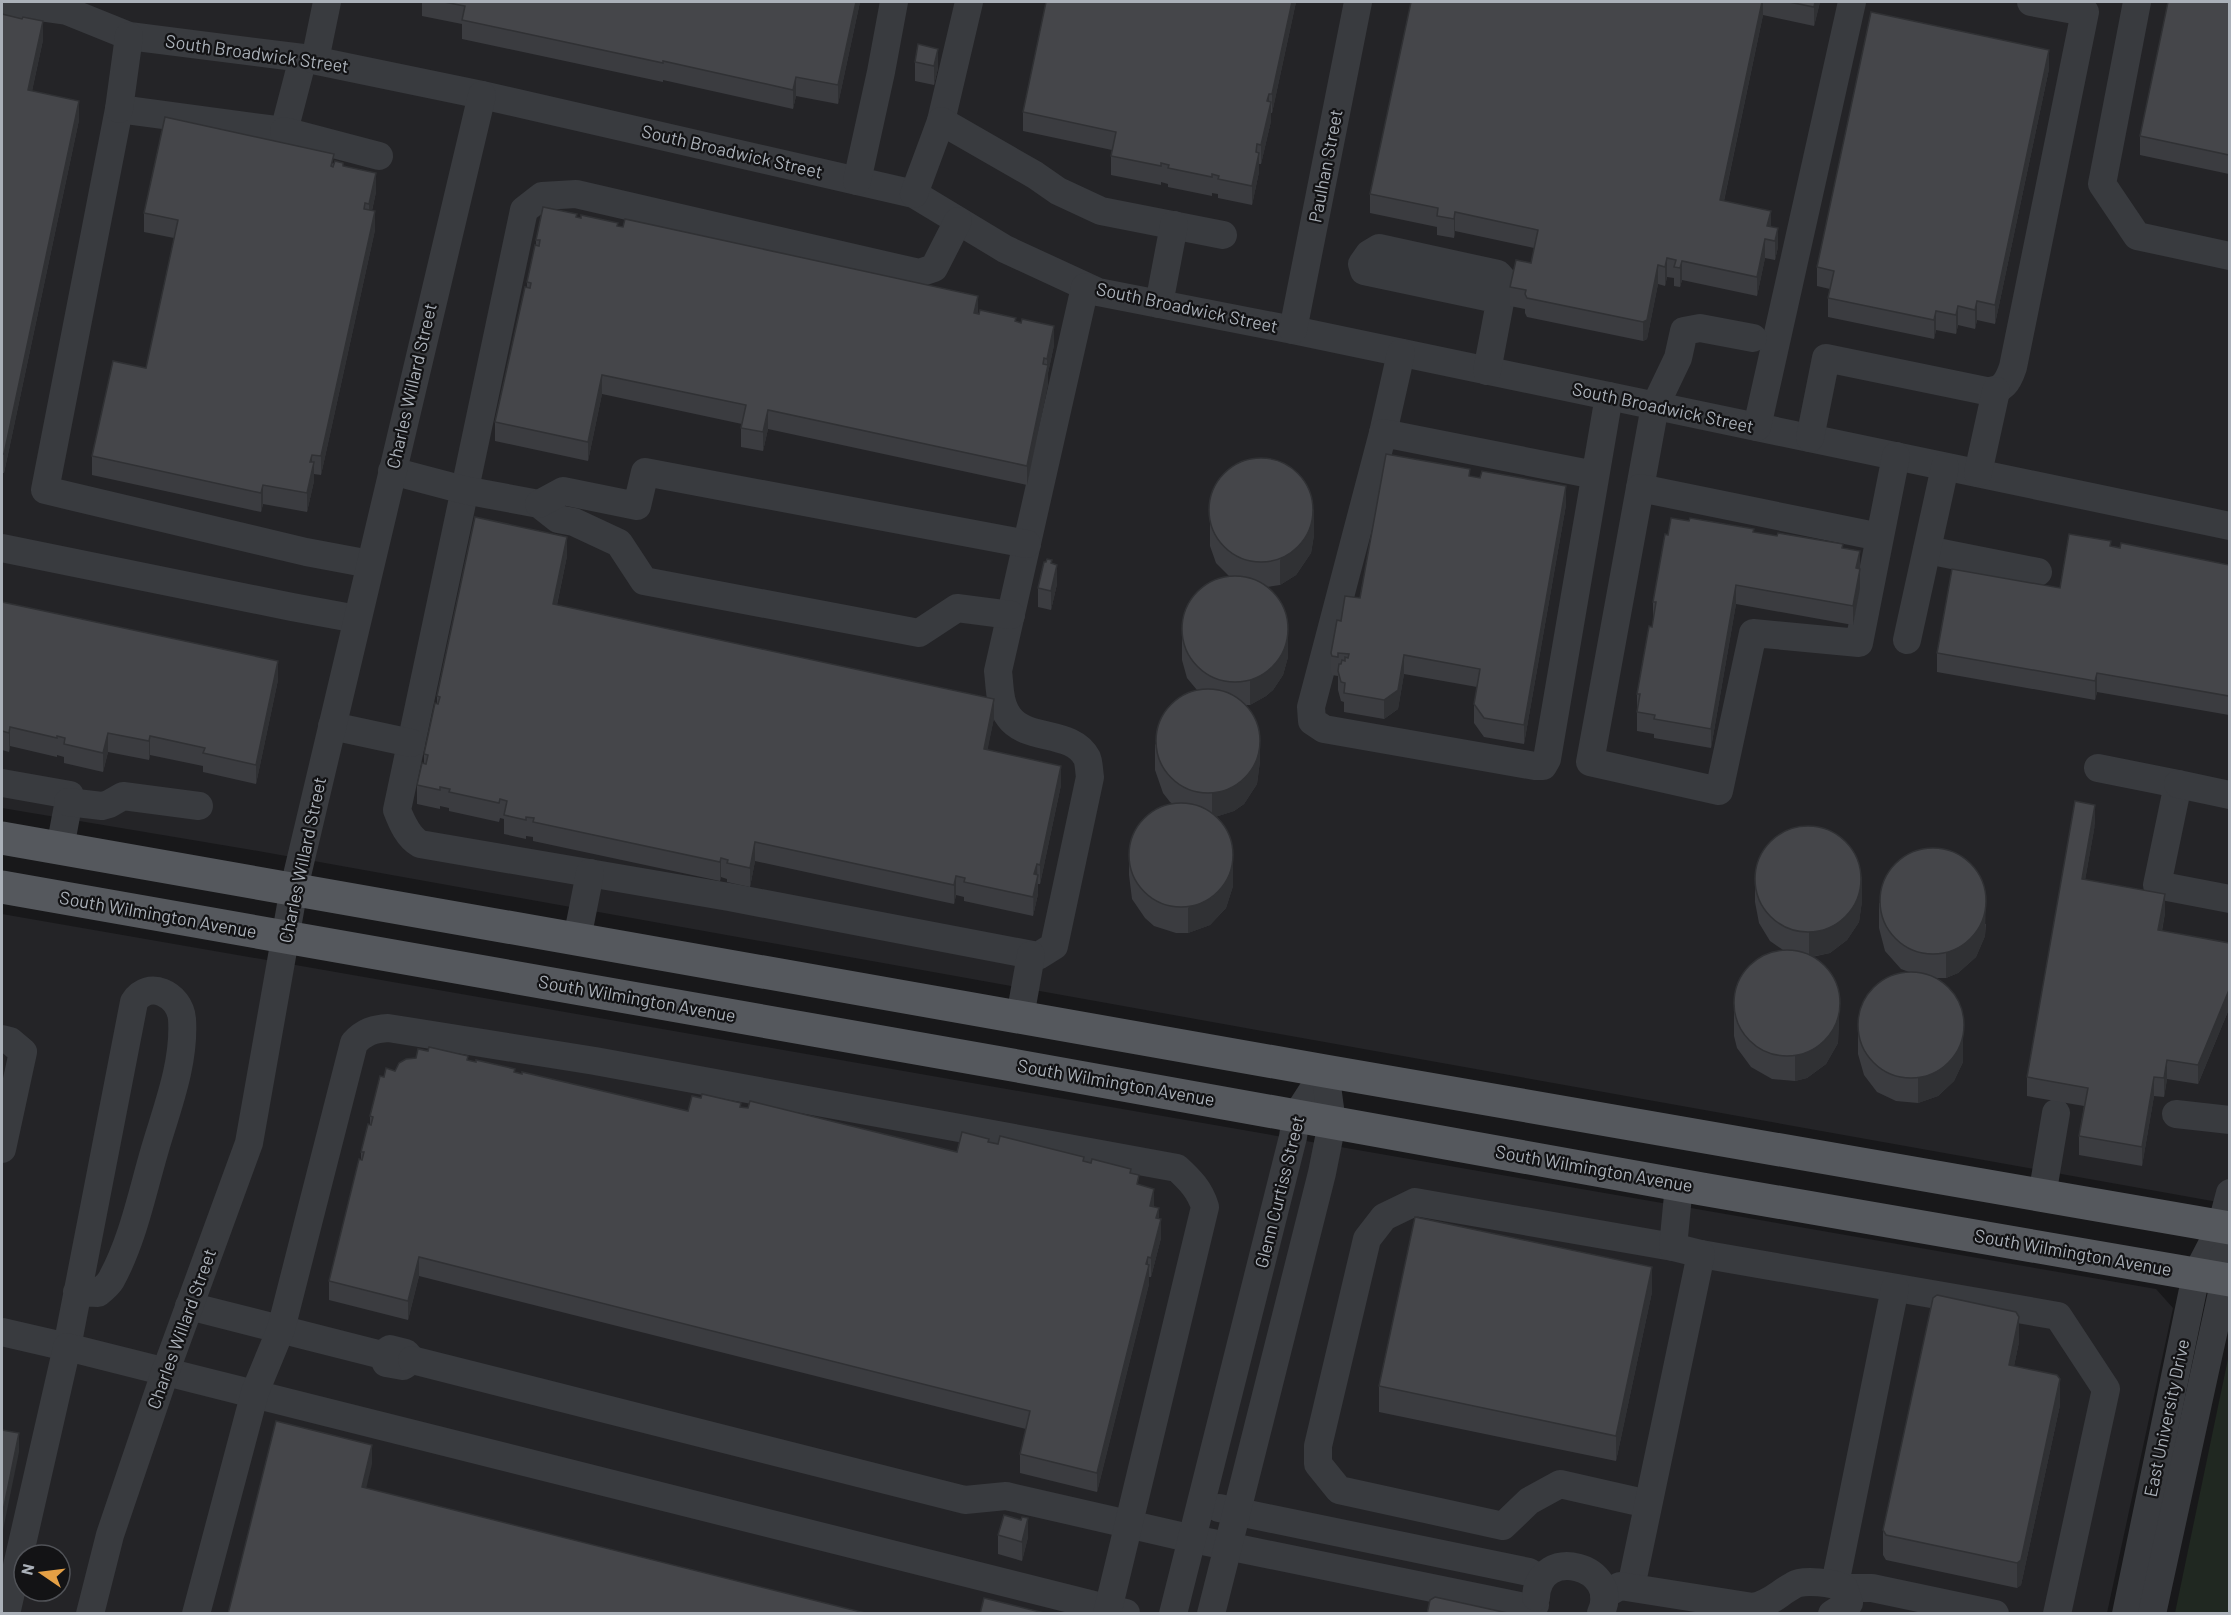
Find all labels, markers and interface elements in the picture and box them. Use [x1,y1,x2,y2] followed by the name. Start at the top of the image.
[164,29,350,77] street label: South Broadwick Street
[1303,107,1347,224] street label: Paulhan Street
[640,119,825,183] street label: South Broadwick Street
[1094,277,1280,337] street label: South Broadwick Street
[381,301,441,471] street label: Charles Willard Street
[1570,377,1756,437] street label: South Broadwick Street
[274,775,330,945] street label: Charles Willard Street
[58,886,258,942] street label: South Wilmington Avenue
[537,970,737,1026] street label: South Wilmington Avenue
[1016,1054,1216,1110] street label: South Wilmington Avenue
[1249,1113,1309,1270] street label: Glenn Curtiss Street
[1494,1140,1694,1196] street label: South Wilmington Avenue
[1973,1224,2173,1280] street label: South Wilmington Avenue
[142,1245,220,1412] street label: Charles Willard Street
[2139,1337,2194,1499] street label: East University Drive
[12,1543,72,1603] north arrow
[16,1562,37,1577] text: N

